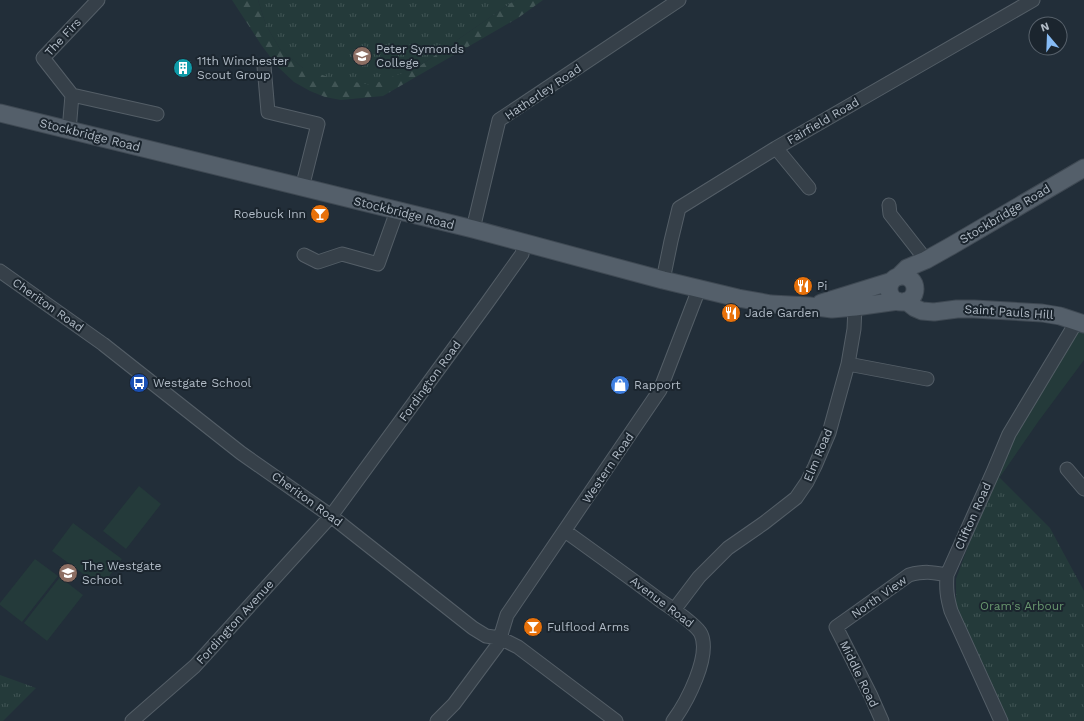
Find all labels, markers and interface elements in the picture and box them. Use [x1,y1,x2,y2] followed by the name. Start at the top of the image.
[42,15,84,59] street label: The Firs
[1028,16,1068,56] north arrow
[1039,20,1051,34] text: N
[376,42,464,70] place label: Peter Symonds College
[351,45,373,67] school or university icon: Peter Symonds College
[197,54,289,82] place label: 11th Winchester Scout Group
[172,57,194,79] building icon: 11th Winchester Scout Group
[502,61,584,123] street label: Hatherley Road
[784,95,862,147] street label: Fairfield Road
[38,116,142,154] street label: Stockbridge Road
[957,181,1053,247] street label: Stockbridge Road
[352,194,456,232] street label: Stockbridge Road
[309,203,331,225] bar icon: Roebuck Inn
[233,207,306,221] place label: Roebuck Inn
[10,275,86,335] street label: Cheriton Road
[792,275,814,297] restaurant icon: Pi
[817,279,828,293] place label: Pi
[720,302,742,324] restaurant icon: Jade Garden
[964,302,1054,322] street label: Saint Pauls Hill
[745,306,819,320] place label: Jade Garden
[396,338,464,424] street label: Fordington Road
[128,372,150,394] bus stop icon: Westgate School
[609,374,631,396] shop icon: Rapport
[153,376,252,390] place label: Westgate School
[634,378,681,392] place label: Rapport
[801,426,835,484] street label: Elm Road
[579,430,637,506] street label: Western Road
[269,469,345,529] street label: Cheriton Road
[952,480,994,552] street label: Clifton Road
[82,559,162,587] place label: The Westgate School
[57,562,79,584] school or university icon: The Westgate School
[849,573,909,621] street label: North View
[628,574,696,630] street label: Avenue Road
[193,577,277,667] street label: Fordington Avenue
[980,599,1064,613] park label: Oram's Arbour
[522,616,544,638] bar icon: Fulflood Arms
[547,620,629,634] place label: Fulflood Arms
[837,638,881,710] street label: Middle Road

